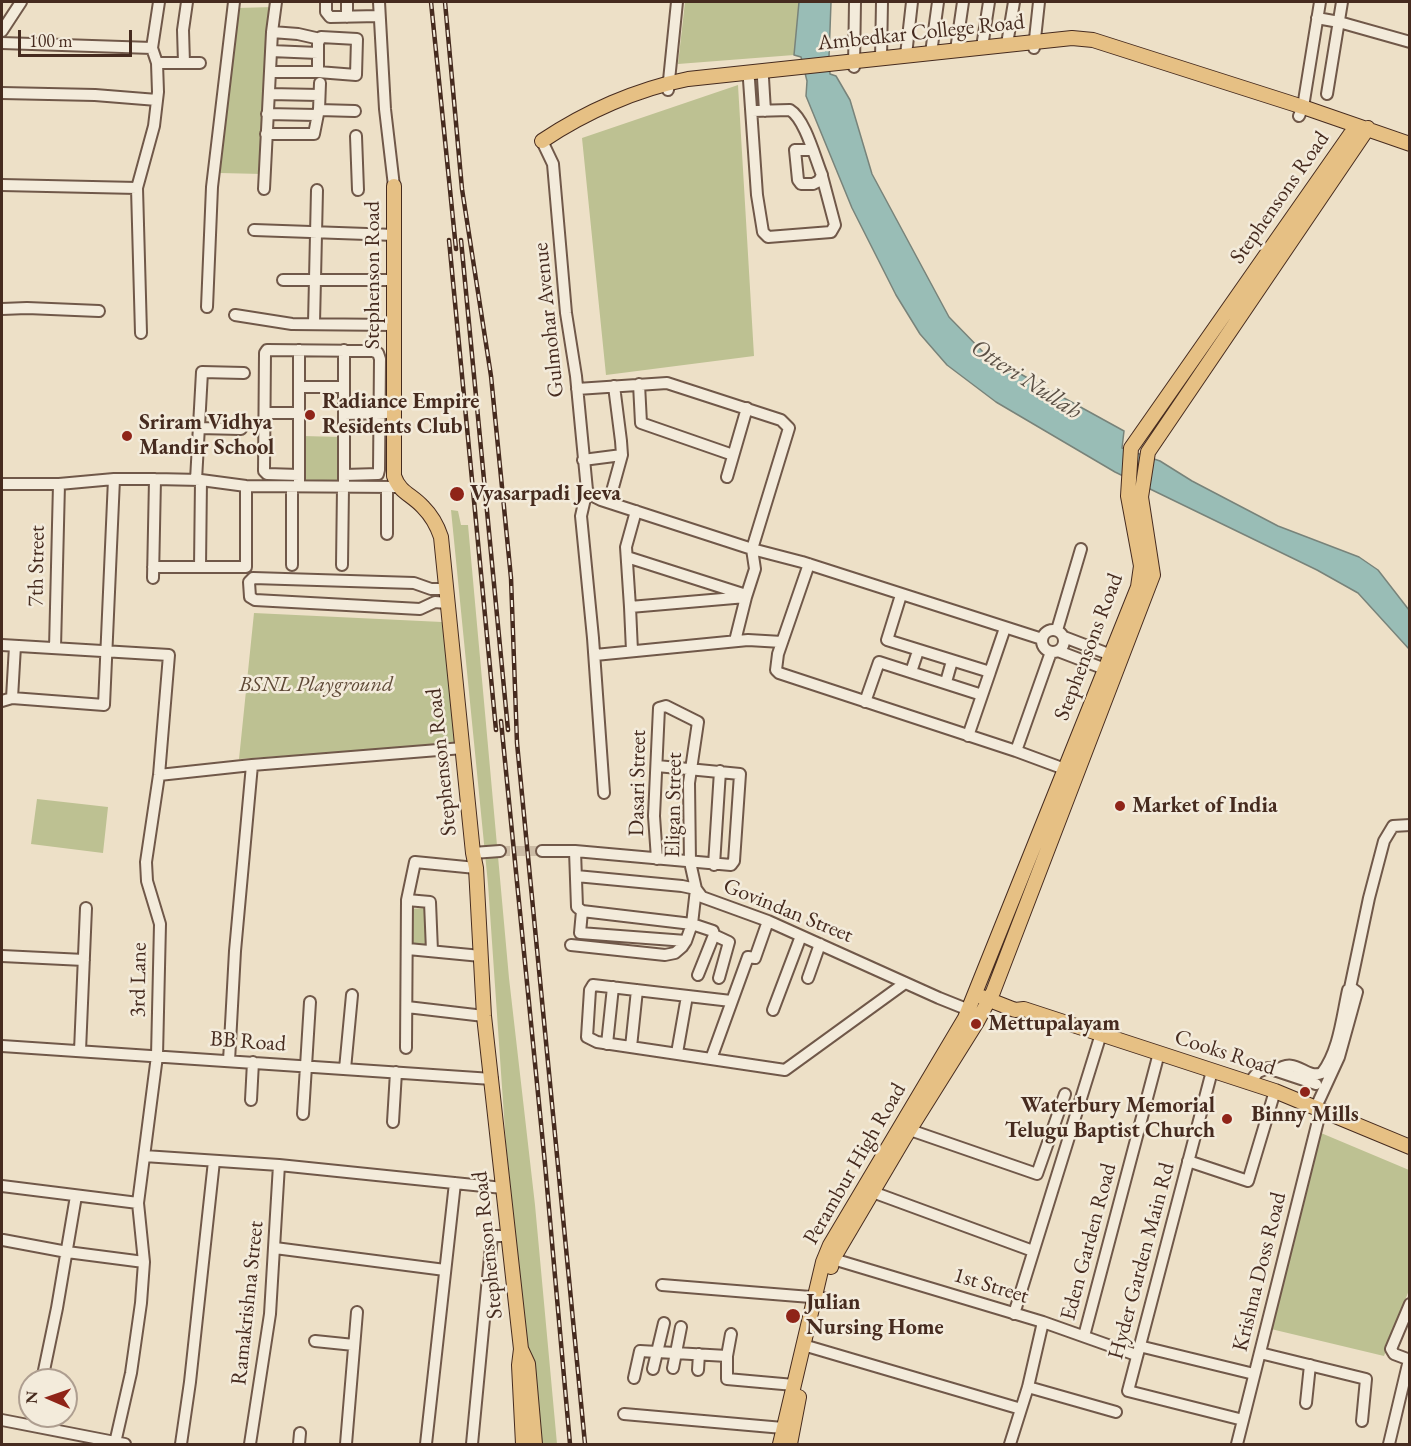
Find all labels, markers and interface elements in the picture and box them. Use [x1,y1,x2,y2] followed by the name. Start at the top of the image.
[816,9,1026,57] street label: Ambedkar College Road
[21,18,135,56] scale bar
[29,29,73,52] text: 100 m
[1225,127,1335,269] street label: Stephensons Road
[360,201,386,349] street label: Stephenson Road
[528,241,570,399] street label: Gulmohar Avenue
[965,334,1087,426] water label: Otteri Nullah
[322,389,479,440] place label: Radiance Empire Residents Club
[303,408,317,422] marker: Radiance Empire Residents Club
[139,410,274,462] place label: Sriram Vidhya Mandir School
[120,429,134,443] marker: Sriram Vidhya Mandir School
[470,481,621,507] place label: Vyasarpadi Jeeva
[448,485,466,503] marker: Vyasarpadi Jeeva
[23,525,51,607] street label: 7th Street
[1049,570,1129,724] street label: Stephensons Road
[239,672,393,698] park label: BSNL Playground
[421,687,463,837] street label: Stephenson Road
[624,729,652,837] street label: Dasari Street
[660,752,688,858] street label: Eligan Street
[1132,793,1278,819] place label: Market of India
[1113,799,1127,813] marker: Market of India
[719,873,857,949] street label: Govindan Street
[125,942,153,1018] street label: 3rd Lane
[988,1011,1120,1037] place label: Mettupalayam
[969,1017,983,1031] marker: Mettupalayam
[1171,1024,1279,1082] street label: Cooks Road
[209,1026,287,1058] street label: BB Road
[798,1079,912,1249] street label: Perambur High Road
[1298,1085,1312,1099] marker: Binny Mills
[1005,1093,1215,1144] place label: Waterbury Memorial Telugu Baptist Church
[1251,1102,1359,1128] place label: Binny Mills
[1220,1112,1234,1126] marker: Waterbury Memorial Telugu Baptist Church
[1103,1160,1181,1362] street label: Hyder Garden Main Rd
[1055,1161,1123,1323] street label: Eden Garden Road
[467,1170,509,1320] street label: Stephenson Road
[1227,1190,1293,1354] street label: Krishna Doss Road
[226,1220,270,1386] street label: Ramakrishna Street
[950,1262,1032,1310] street label: 1st Street
[806,1290,944,1342] place label: Julian Nursing Home
[784,1307,802,1325] marker: Julian Nursing Home
[18,1368,78,1428] north arrow
[21,1391,42,1404] text: N

